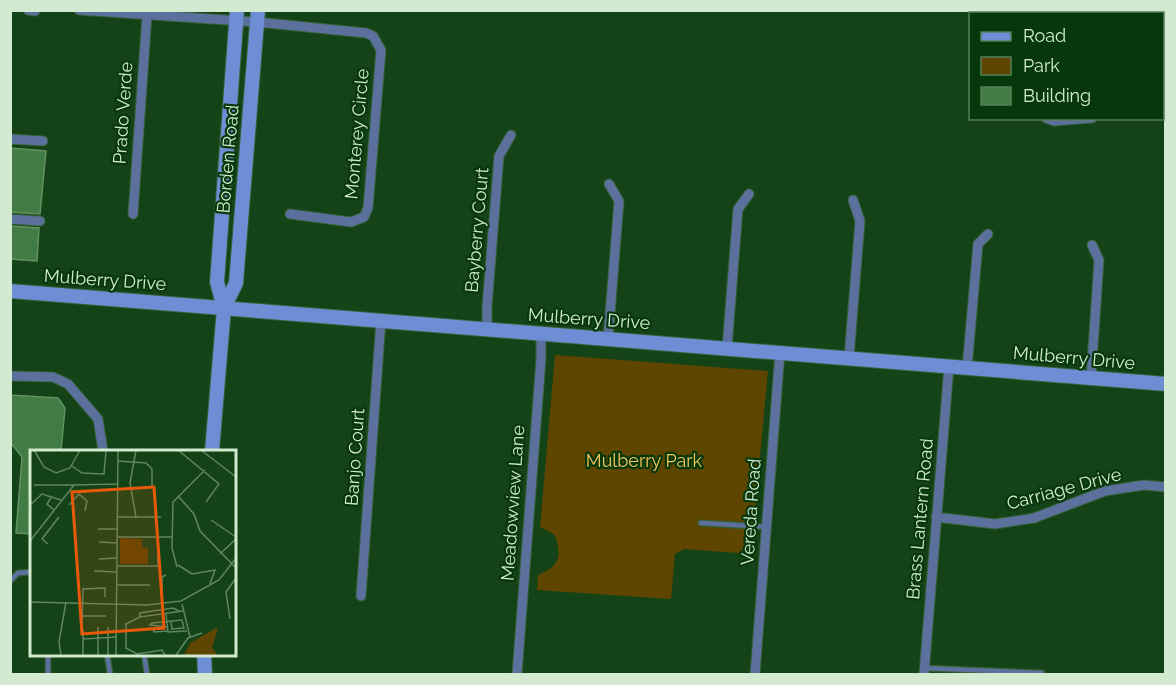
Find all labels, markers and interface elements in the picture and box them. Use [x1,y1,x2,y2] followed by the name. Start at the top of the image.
[969,12,1164,120] legend
[1023,25,1066,46] text: Road
[1023,55,1060,76] text: Park
[108,61,137,165] street label: Prado Verde
[340,67,373,200] street label: Monterey Circle
[1023,85,1091,106] text: Building
[212,104,243,214] street label: Borden Road
[461,167,492,293] street label: Bayberry Court
[43,265,167,294] street label: Mulberry Drive
[527,304,651,333] street label: Mulberry Drive
[1012,342,1136,373] street label: Mulberry Drive
[341,407,368,506] street label: Banjo Court
[497,424,528,582] street label: Meadowview Lane
[902,437,937,600] street label: Brass Lantern Road
[30,450,236,655] inset map
[586,450,703,471] park label: Mulberry Park
[736,458,765,566] street label: Vereda Road
[1004,463,1124,514] street label: Carriage Drive

